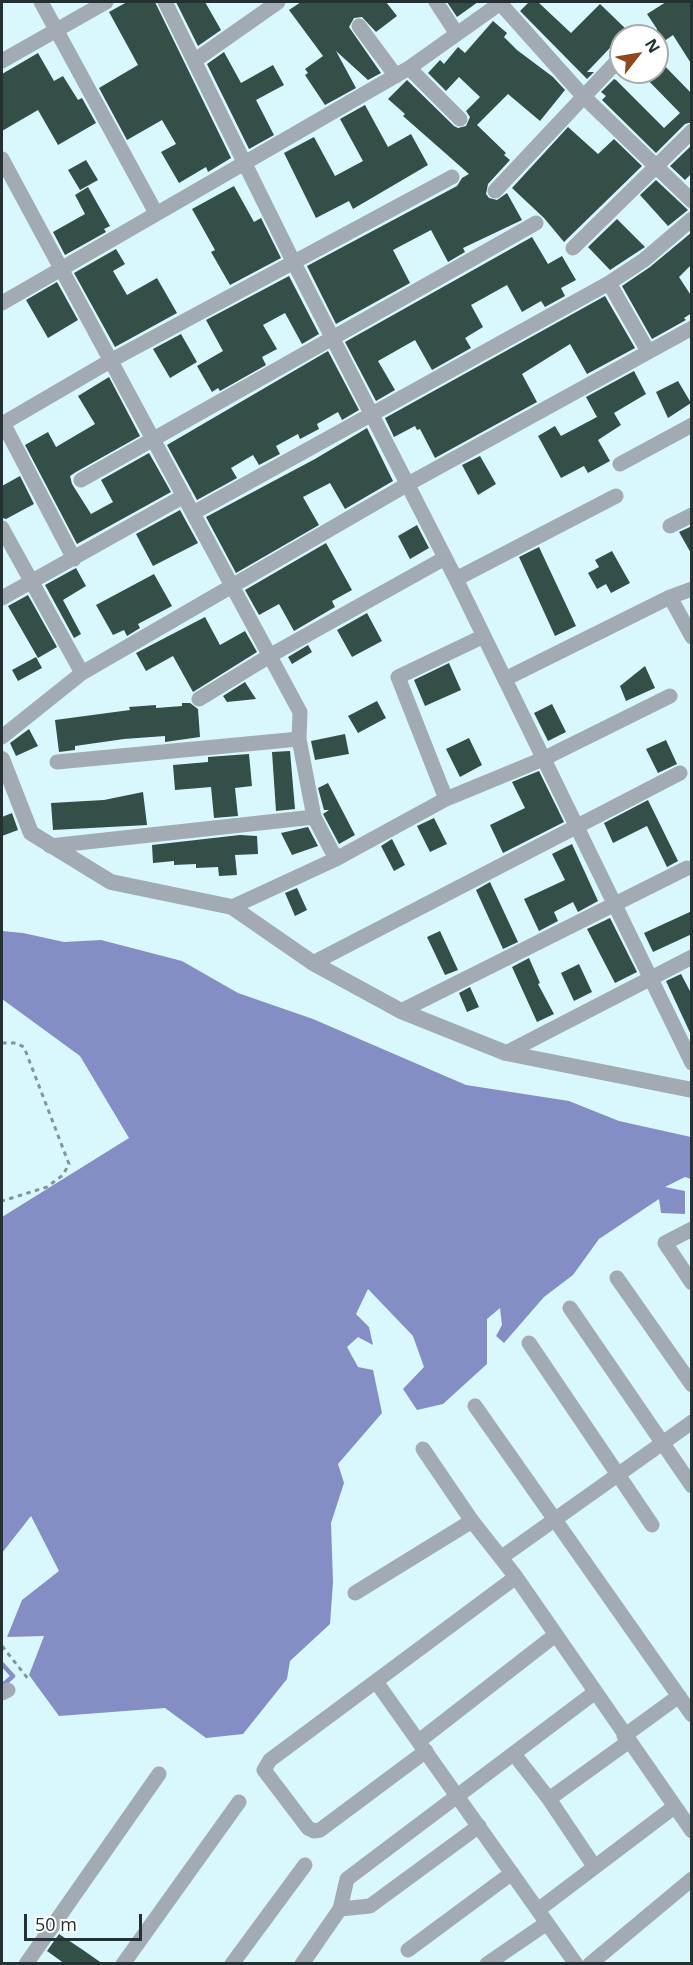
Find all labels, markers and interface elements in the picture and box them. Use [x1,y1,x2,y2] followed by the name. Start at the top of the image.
[609,24,669,84] north arrow
[640,35,665,57] text: N
[27,1902,146,1940] scale bar
[35,1912,77,1936] text: 50 m

